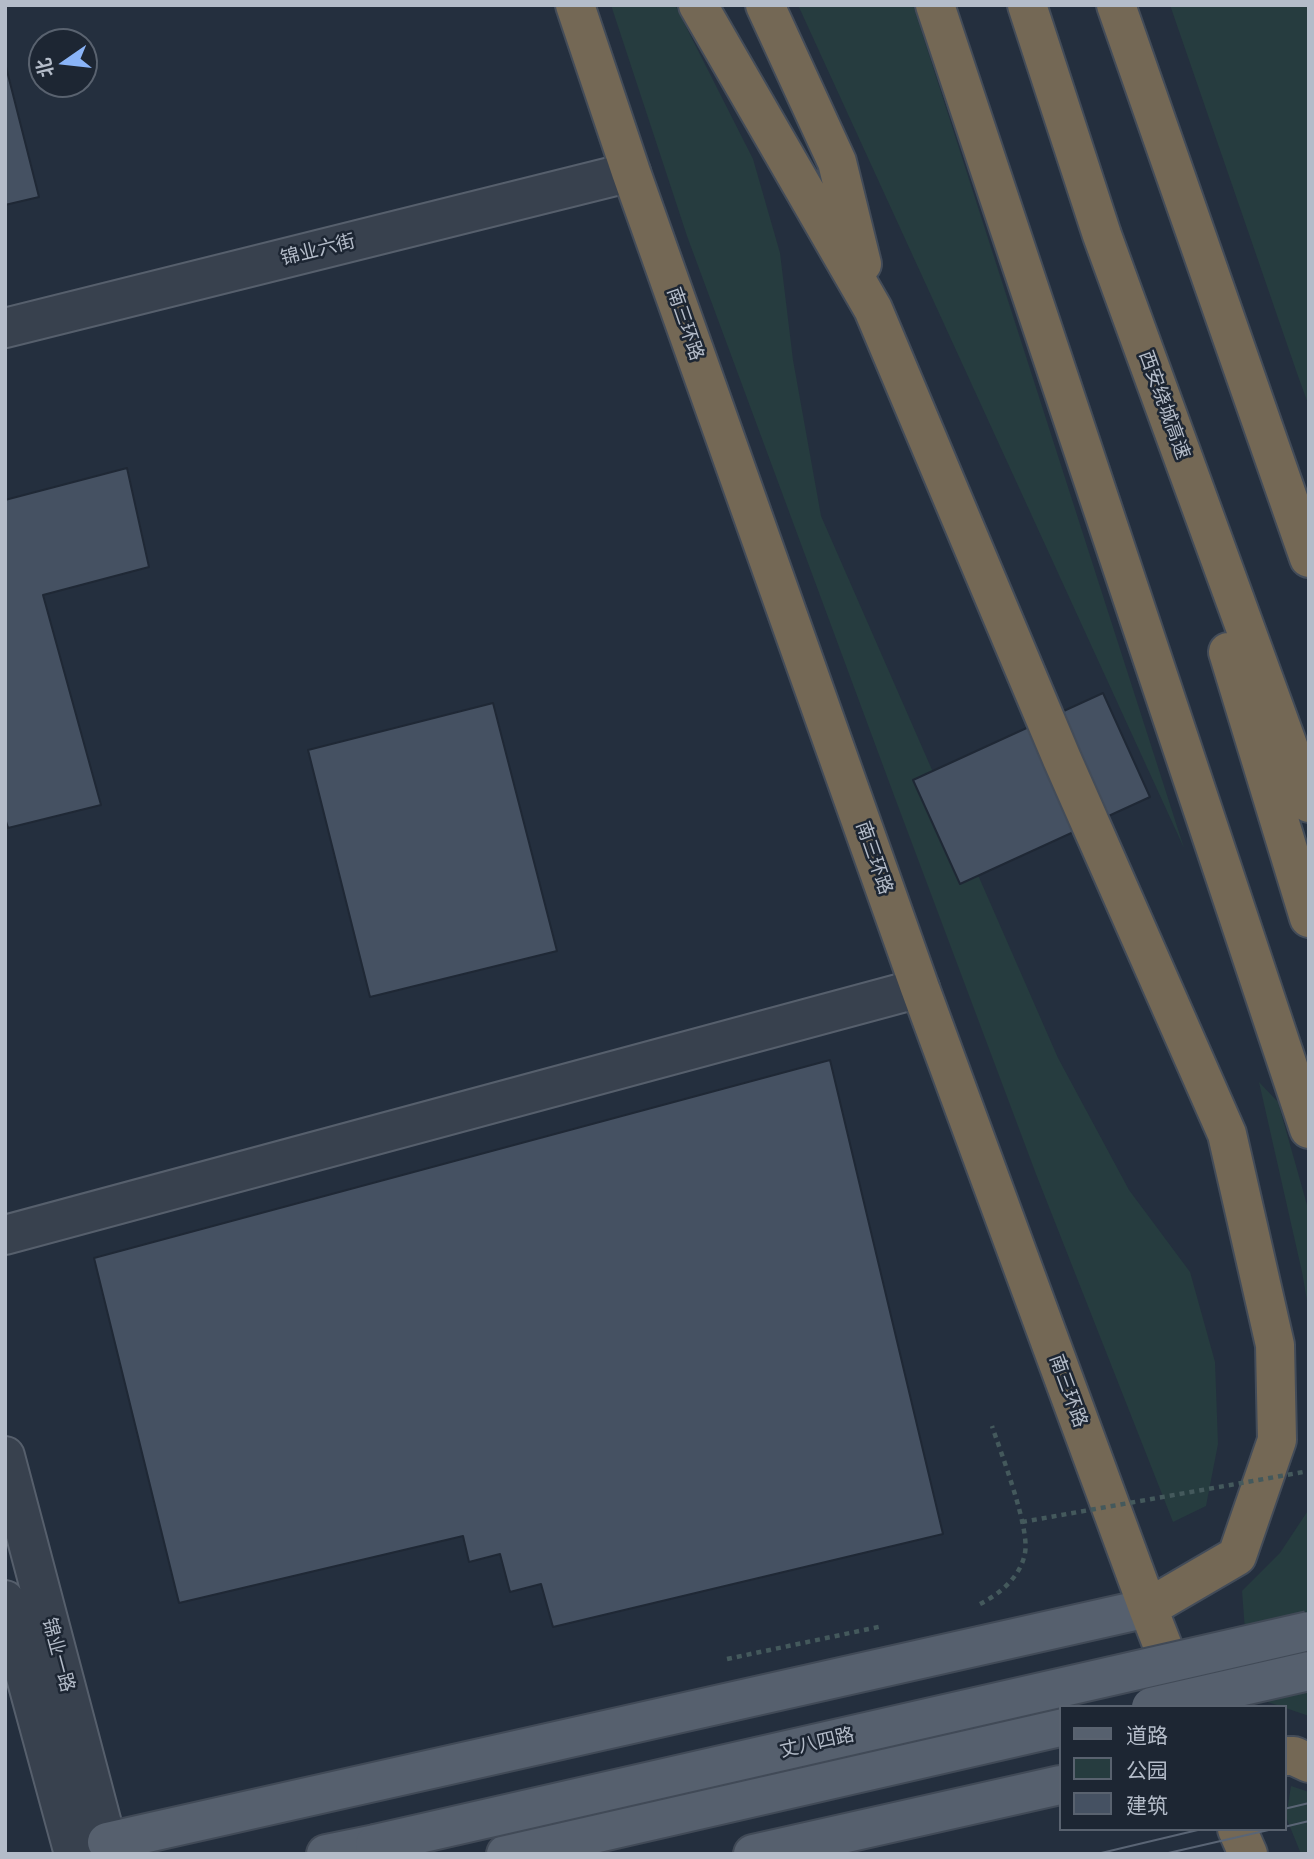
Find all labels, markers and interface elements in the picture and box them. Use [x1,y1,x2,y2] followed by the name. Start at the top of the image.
[28,28,98,98] north arrow
[31,55,59,80] text: 北
[278,230,358,270] street label: 锦业六街
[662,284,708,364] street label: 南三环路
[1134,348,1194,462] street label: 西安绕城高速
[851,818,897,898] street label: 南三环路
[1044,1351,1092,1431] street label: 南三环路
[37,1615,79,1695] street label: 锦业一路
[1058,1705,1286,1831] legend
[1126,1722,1168,1748] text: 道路
[777,1723,857,1763] street label: 丈八四路
[1126,1757,1168,1783] text: 公园
[1126,1792,1168,1818] text: 建筑

